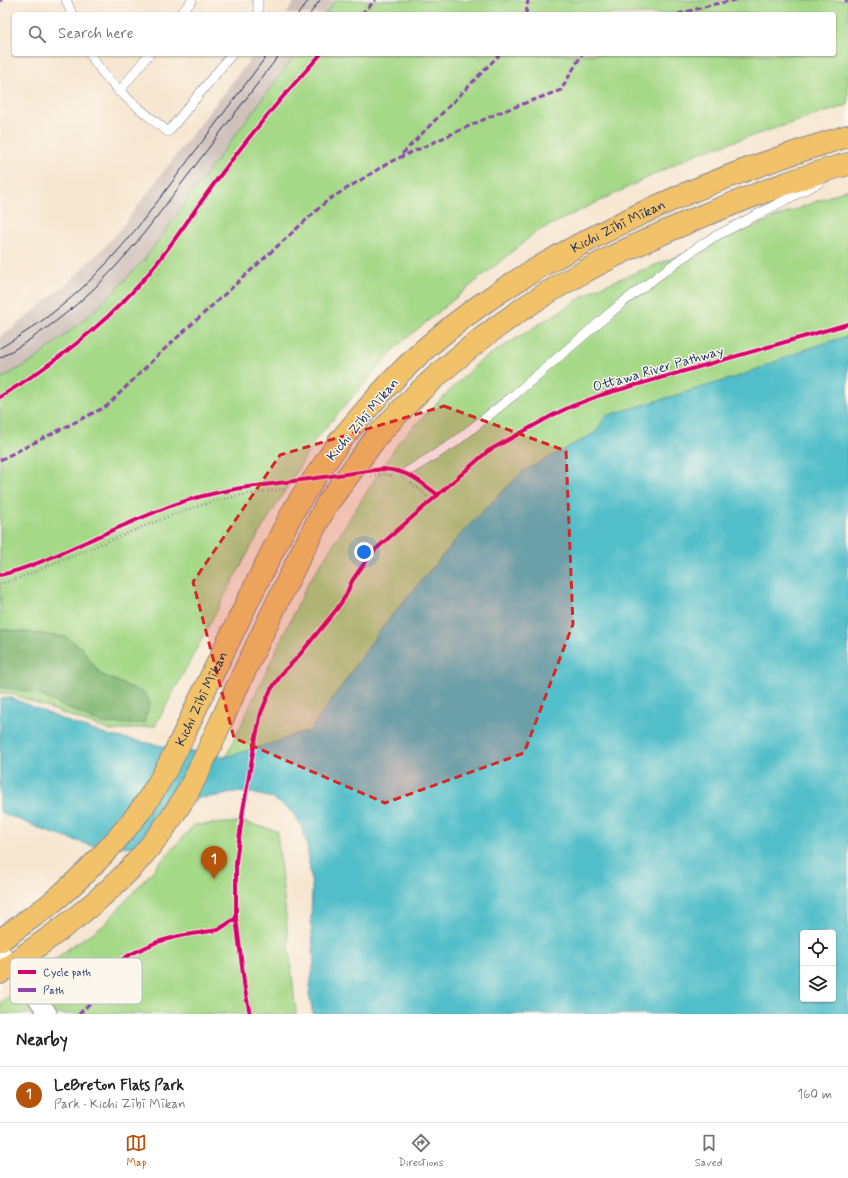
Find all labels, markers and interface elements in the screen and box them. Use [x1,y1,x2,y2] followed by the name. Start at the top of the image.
[12,12,836,56] search box
[26,23,48,45] icon: search
[58,24,134,44] text: Search here
[568,196,668,258] street label: Kichi Zībī Mīkan
[591,342,726,396] street label: Ottawa River Pathway
[323,374,403,465] street label: Kichi Zībī Mīkan
[354,542,374,562] your location
[171,649,232,749] street label: Kichi Zībī Mīkan
[201,846,227,879] pin: 1
[800,930,836,1002] map controls
[800,930,836,966] button: locate
[10,958,142,1004] legend
[43,966,91,980] text: Cycle path
[800,966,836,1002] button: layers
[43,984,64,998] text: Path
[16,1029,68,1051] text: Nearby
[54,1076,184,1096] text: LeBreton Flats Park
[26,1086,32,1103] text: 1
[797,1086,832,1103] text: 160 m
[54,1096,186,1113] text: Park · Kichi Zībī Mīkan
[125,1132,147,1170] tab: Map
[398,1132,444,1170] tab: Directions
[695,1132,722,1170] tab: Saved

